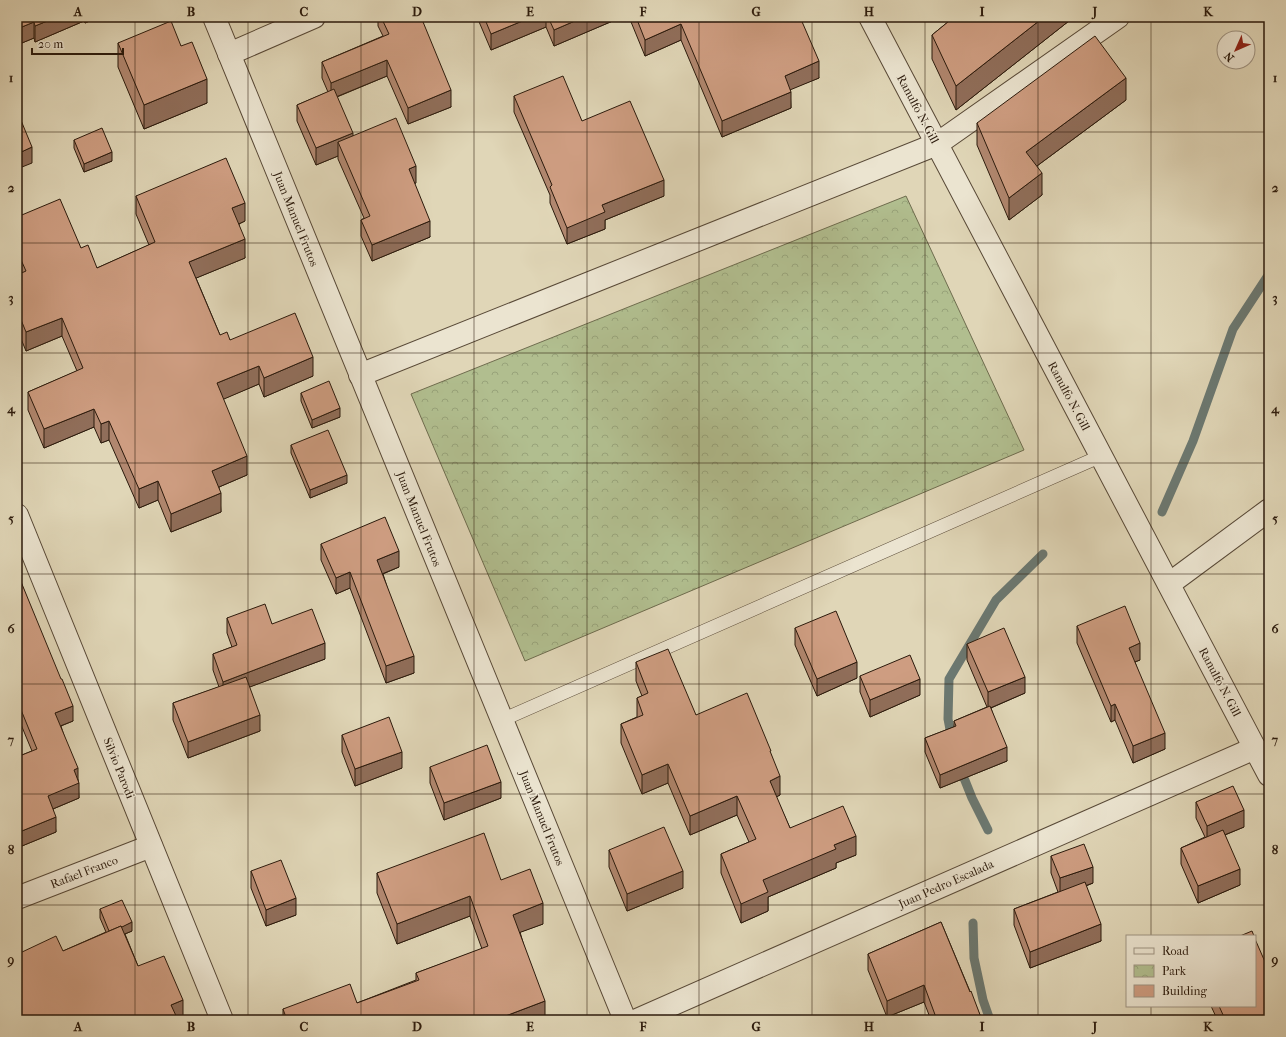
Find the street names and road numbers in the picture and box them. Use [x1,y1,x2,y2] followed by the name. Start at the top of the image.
[894,72,942,146] street label: Ranulfo N. Gill
[270,169,322,269] street label: Juan Manuel Frutos
[1045,359,1093,433] street label: Ranulfo N. Gill
[393,469,445,569] street label: Juan Manuel Frutos
[1196,645,1244,719] street label: Ranulfo N. Gill
[100,735,138,801] street label: Silvio Parodi
[516,768,568,868] street label: Juan Manuel Frutos
[48,853,120,891] street label: Rafael Franco
[895,857,996,912] street label: Juan Pedro Escalada

